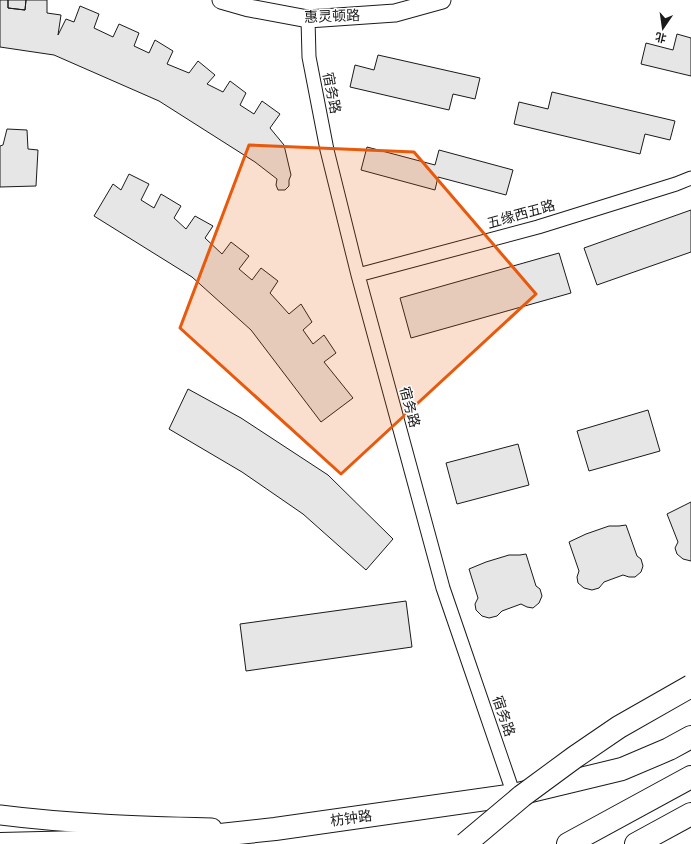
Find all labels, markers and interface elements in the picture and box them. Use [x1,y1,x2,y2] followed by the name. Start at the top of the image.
[304,7,360,25] street label: 惠灵顿路
[643,8,683,48] north arrow
[654,30,668,45] text: 北
[320,71,344,115] street label: 宿务路
[485,197,557,231] street label: 五缘西五路
[397,385,423,429] street label: 宿务路
[490,694,518,738] street label: 宿务路
[329,807,373,829] street label: 枋钟路

